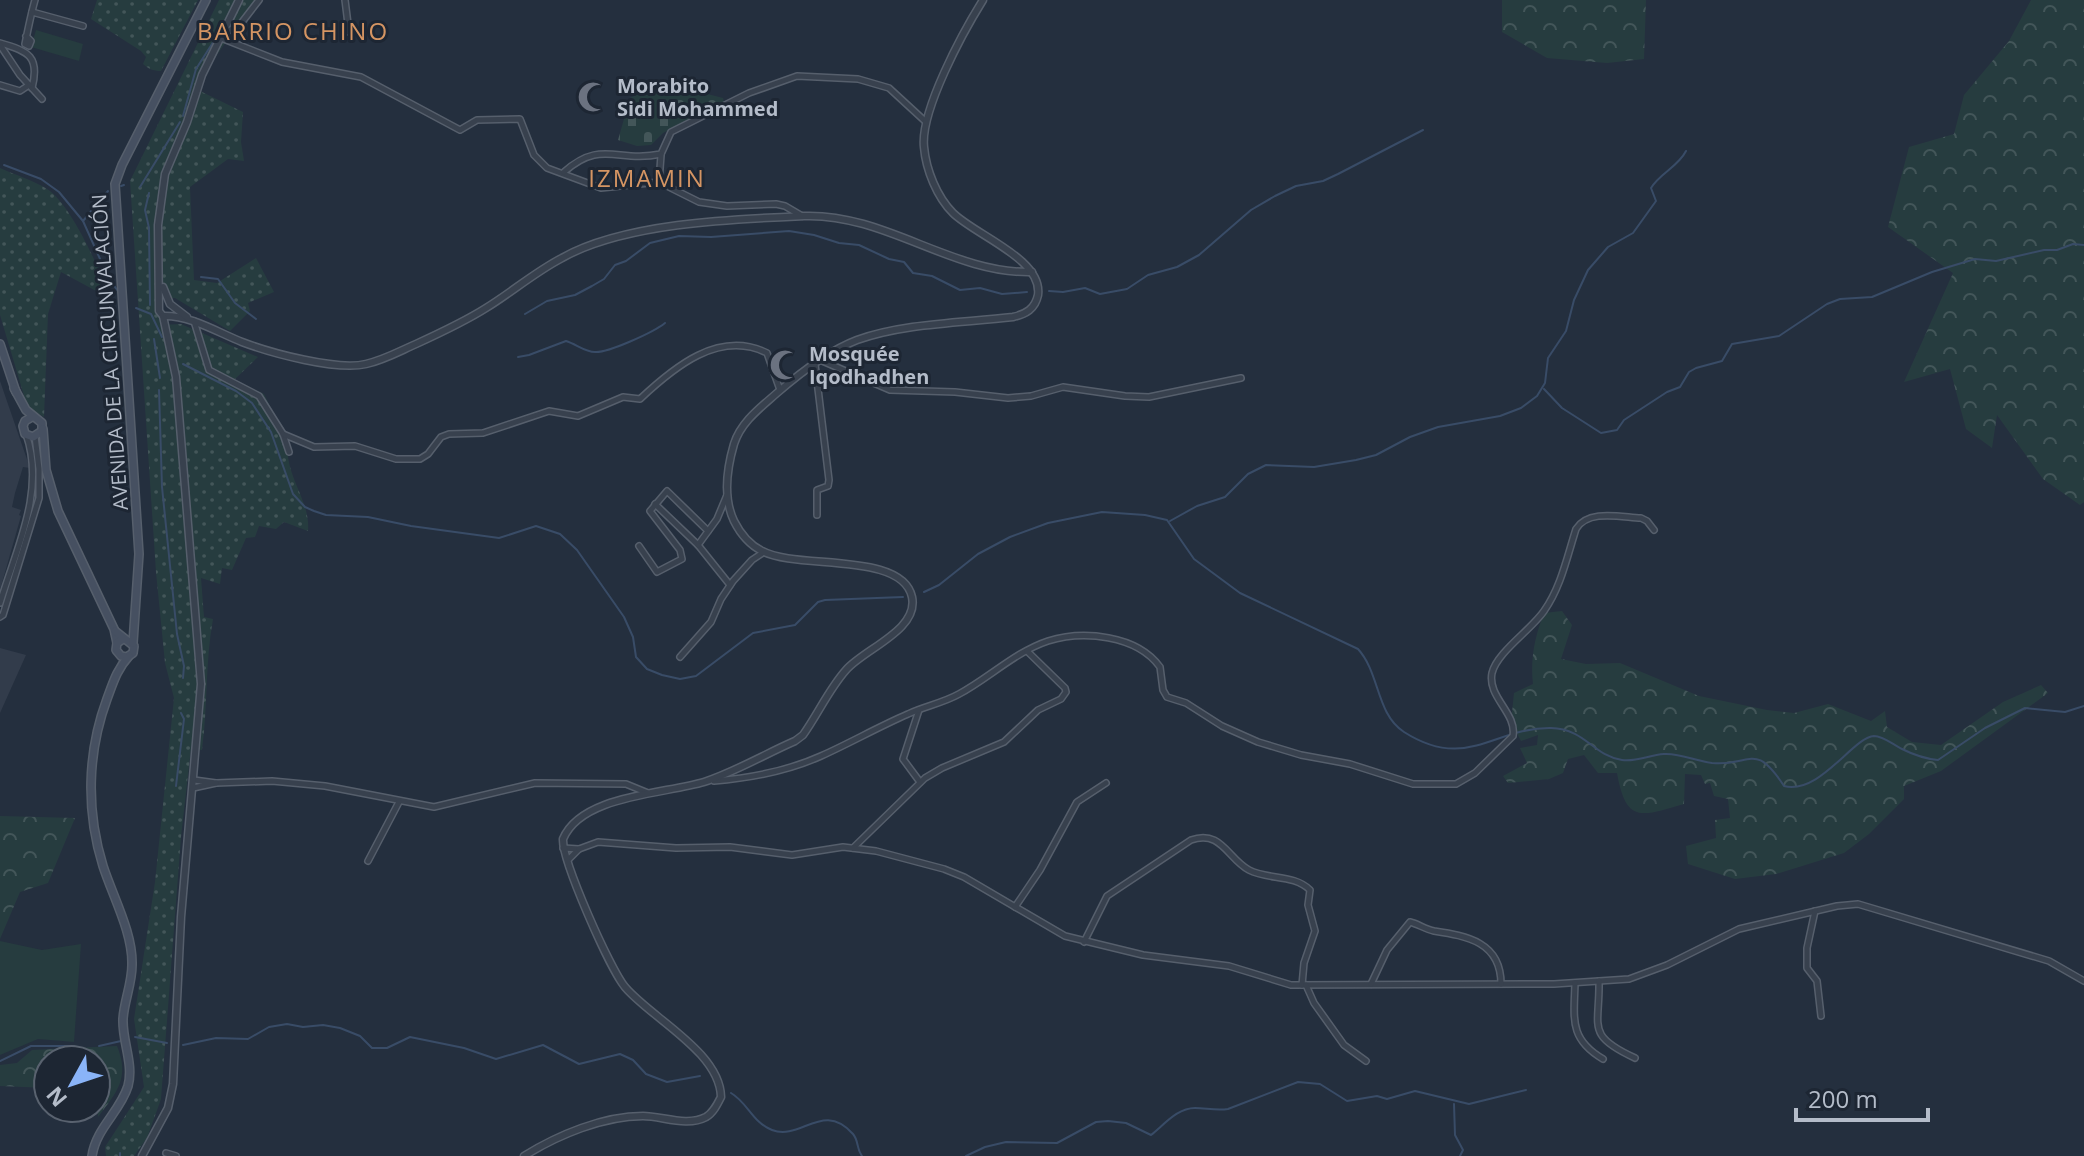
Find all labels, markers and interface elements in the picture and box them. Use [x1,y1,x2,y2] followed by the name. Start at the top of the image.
[197,14,389,47] district label: BARRIO CHINO
[617,72,778,122] place label: Morabito Sidi Mohammed
[576,80,610,114] mosque icon: Morabito Sidi Mohammed
[588,161,706,194] district label: IZMAMIN
[85,193,134,511] street label: AVENIDA DE LA CIRCUNVALACIÓN
[809,340,929,390] place label: Mosquée Iqodhadhen
[768,348,802,382] mosque icon: Mosquée Iqodhadhen
[32,1044,112,1124] north arrow
[1796,1072,1928,1122] scale bar
[39,1081,73,1114] text: N
[1808,1082,1878,1115] text: 200 m

